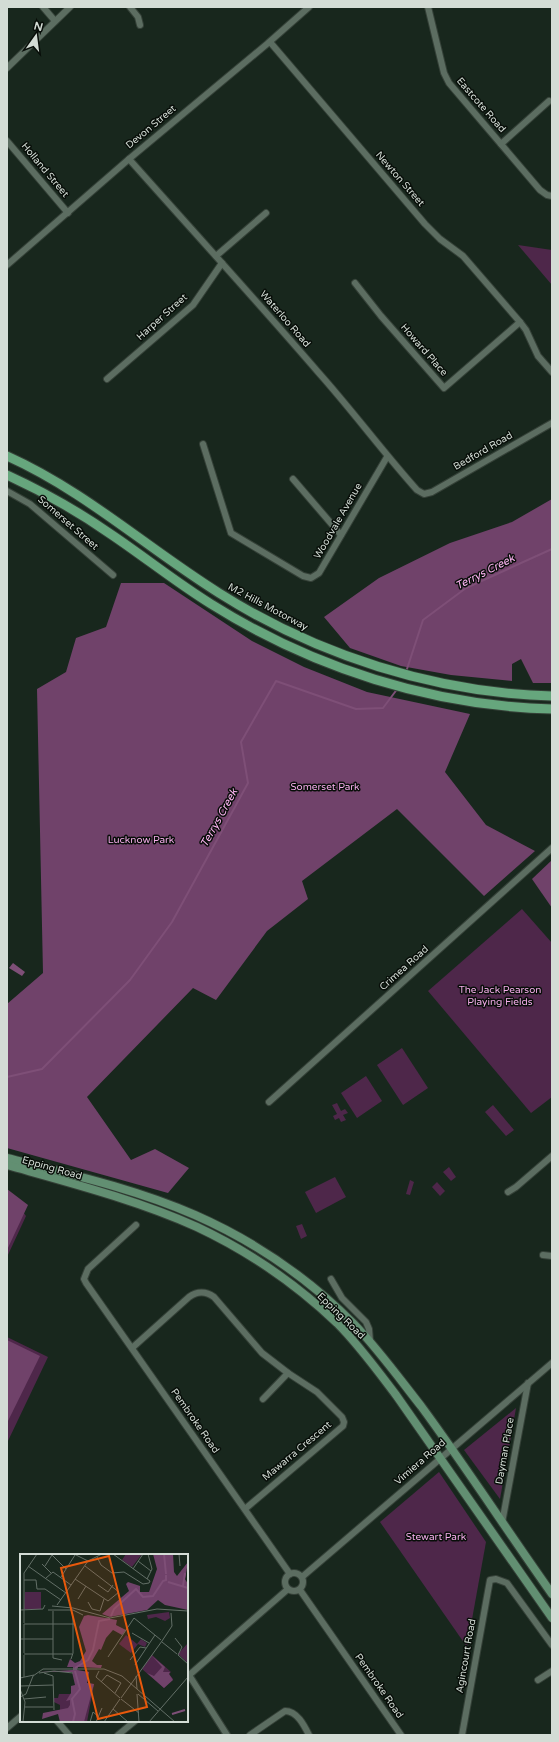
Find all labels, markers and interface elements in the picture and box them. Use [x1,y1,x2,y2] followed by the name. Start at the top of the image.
[16,16,56,56] north arrow
[32,19,44,34] text: N
[454,75,508,135] street label: Eastcote Road
[124,103,179,151] street label: Devon Street
[19,140,71,200] street label: Holland Street
[373,149,427,209] street label: Newton Street
[257,288,313,350] street label: Waterloo Road
[134,291,190,343] street label: Harper Street
[398,321,450,379] street label: Howard Place
[451,429,515,473] street label: Bedford Road
[311,481,365,561] street label: Woodvale Avenue
[35,493,101,553] street label: Somerset Street
[453,551,518,592] water label: Terrys Creek
[226,581,311,633] street label: M2 Hills Motorway
[290,781,360,793] park label: Somerset Park
[198,786,241,849] water label: Terrys Creek
[108,834,175,846] park label: Lucknow Park
[377,943,431,993] street label: Crimea Road
[459,984,541,1008] park label: The Jack Pearson Playing Fields
[21,1154,83,1182] street label: Epping Road
[315,1290,367,1342] street label: Epping Road
[168,1386,222,1456] street label: Pembroke Road
[493,1416,517,1485] street label: Dayman Place
[260,1419,334,1483] street label: Mawarra Crescent
[392,1437,448,1487] street label: Vimiera Road
[406,1531,467,1543] park label: Stewart Park
[20,1554,188,1722] inset map
[454,1618,478,1694] street label: Agincourt Road
[352,1651,406,1721] street label: Pembroke Road

